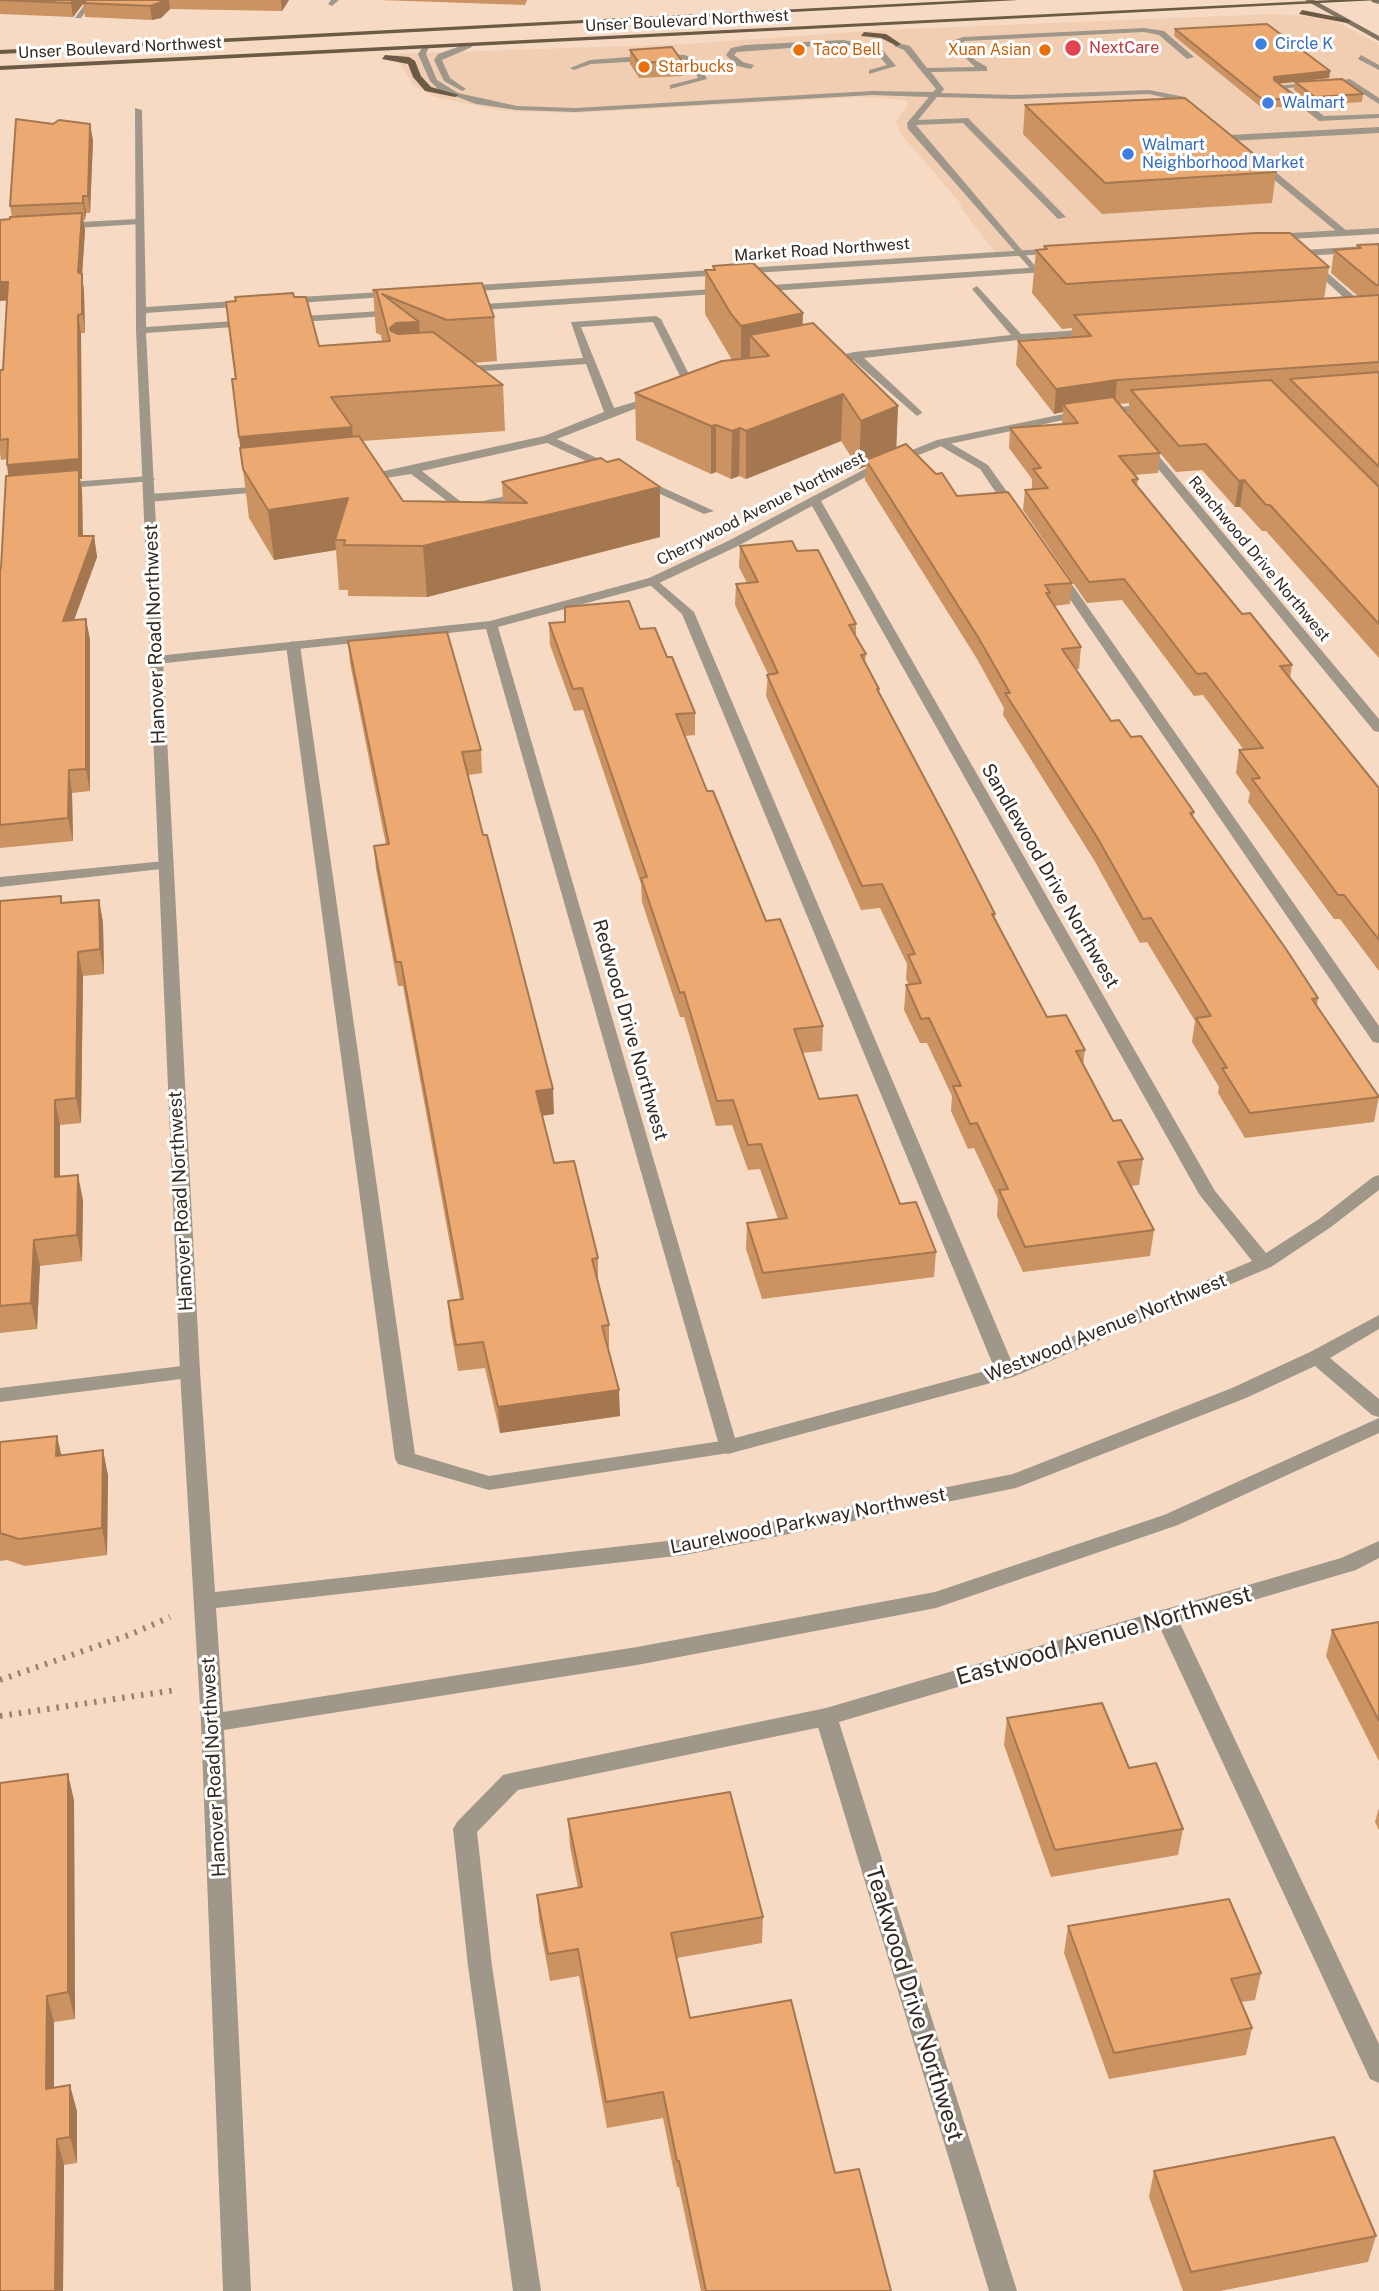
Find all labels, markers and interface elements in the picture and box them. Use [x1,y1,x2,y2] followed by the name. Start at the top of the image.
[585,6,789,36] street label: Unser Boulevard Northwest
[18,33,222,63] street label: Unser Boulevard Northwest
[1275,34,1333,54] place label: Circle K
[1253,36,1269,52] marker: Circle K
[1063,38,1083,58] marker: NextCare
[1089,38,1159,58] place label: NextCare
[813,40,881,60] place label: Taco Bell
[948,40,1031,60] place label: Xuan Asian
[791,42,807,58] marker: Taco Bell
[1037,42,1053,58] marker: Xuan Asian
[658,57,734,77] place label: Starbucks
[636,59,652,75] marker: Starbucks
[1282,93,1345,113] place label: Walmart
[1260,95,1276,111] marker: Walmart
[1142,135,1304,173] place label: Walmart Neighborhood Market
[1120,146,1136,162] marker: Walmart Neighborhood Market
[734,234,910,266] street label: Market Road Northwest
[654,448,868,570] street label: Cherrywood Avenue Northwest
[1184,472,1334,646] street label: Ranchwood Drive Northwest
[140,523,170,745] street label: Hanover Road Northwest
[976,759,1124,993] street label: Sandlewood Drive Northwest
[587,917,673,1143] street label: Redwood Drive Northwest
[164,1090,198,1312] street label: Hanover Road Northwest
[982,1269,1230,1387] street label: Westwood Avenue Northwest
[668,1483,948,1559] street label: Laurelwood Parkway Northwest
[953,1581,1255,1691] street label: Eastwood Avenue Northwest
[197,1656,231,1878] street label: Hanover Road Northwest
[859,1863,969,2145] street label: Teakwood Drive Northwest

